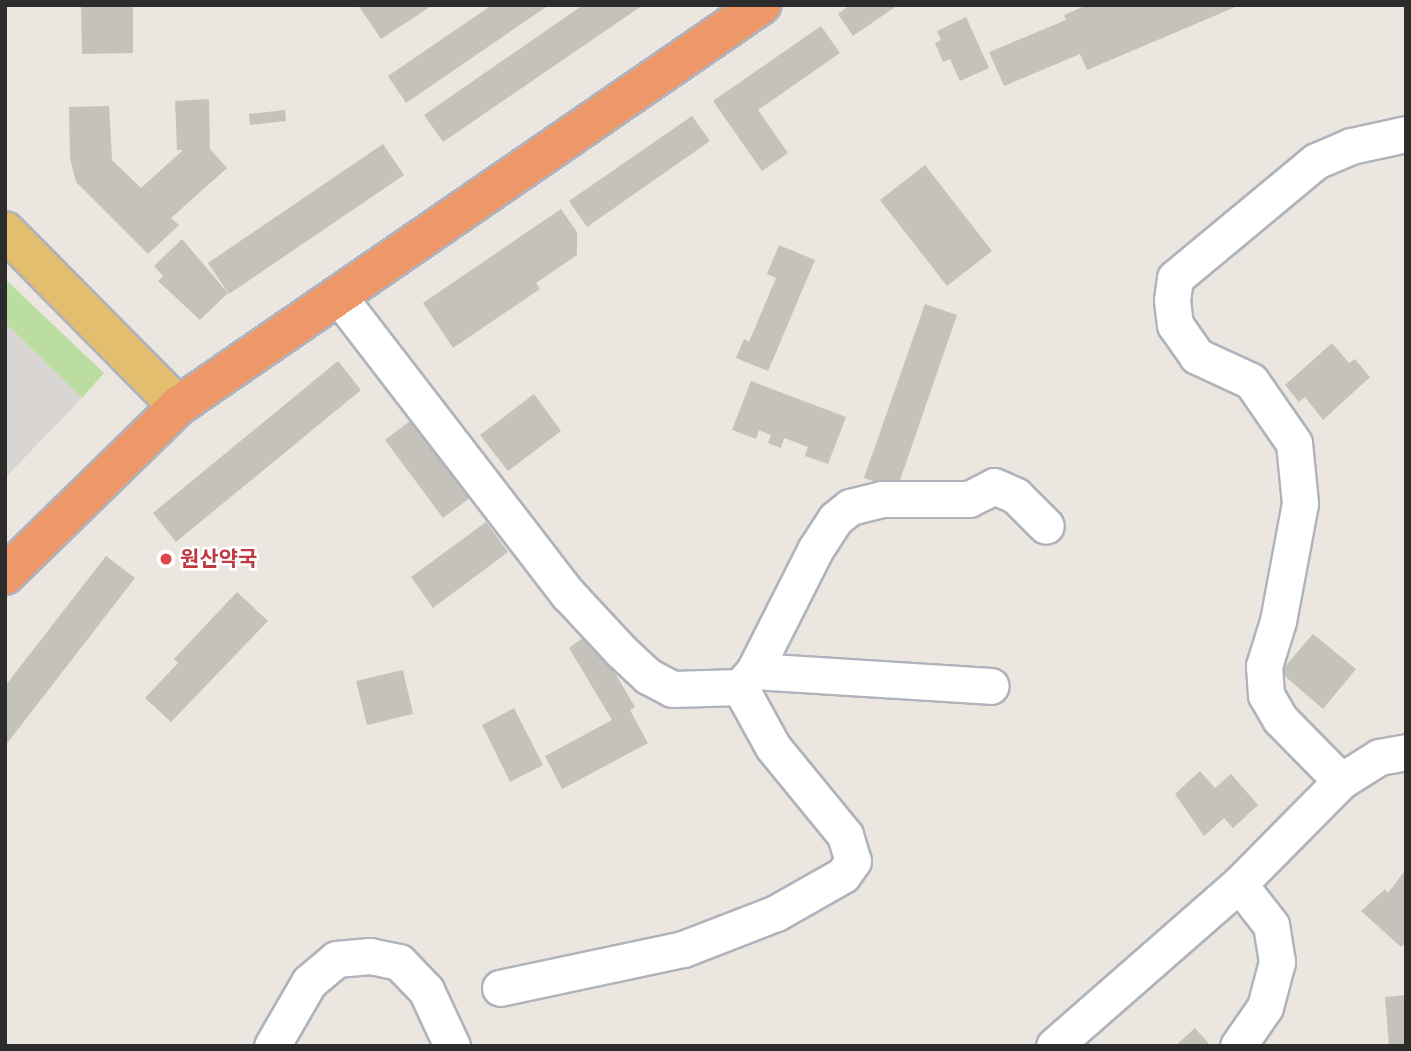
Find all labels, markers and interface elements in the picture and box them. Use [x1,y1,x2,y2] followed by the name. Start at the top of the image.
[180,546,257,572] place label: 원산약국
[158,551,174,567] marker: 원산약국

